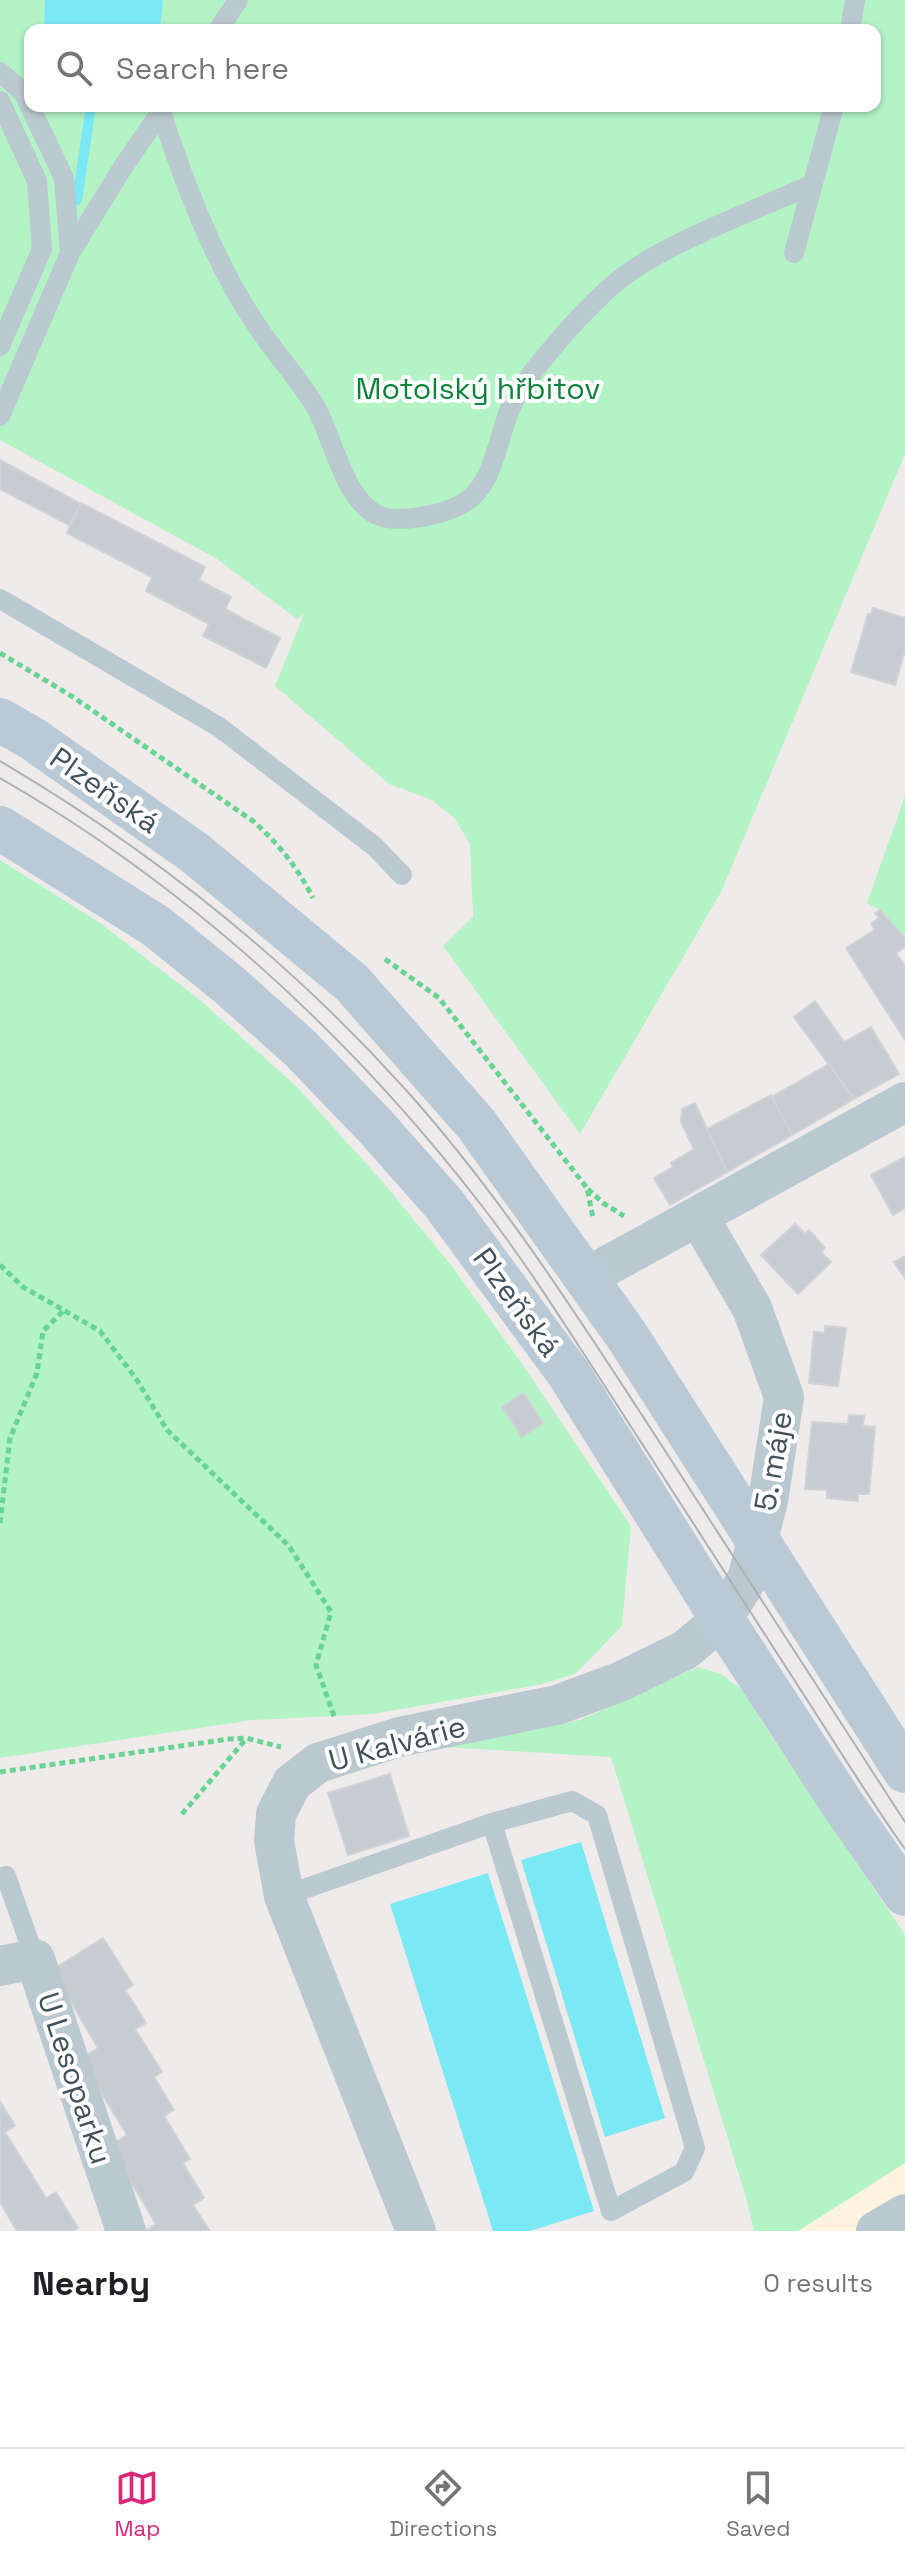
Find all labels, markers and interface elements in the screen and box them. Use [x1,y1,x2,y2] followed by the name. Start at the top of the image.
[24,24,881,112] search box
[52,46,96,90] icon: search
[116,49,289,88] text: Search here
[356,369,600,408] park label: Motolský hřbitov
[42,738,168,842] street label: Plzeňská
[464,1240,570,1364] street label: Plzeňská
[745,1408,801,1514] street label: 5. máje
[324,1706,470,1780] street label: U Kalvárie
[29,1987,121,2169] street label: U Lesoparku
[32,2262,150,2305] text: Nearby
[763,2266,873,2300] text: 0 results
[115,2466,160,2542] tab: Map
[389,2466,497,2542] tab: Directions
[726,2466,790,2542] tab: Saved

